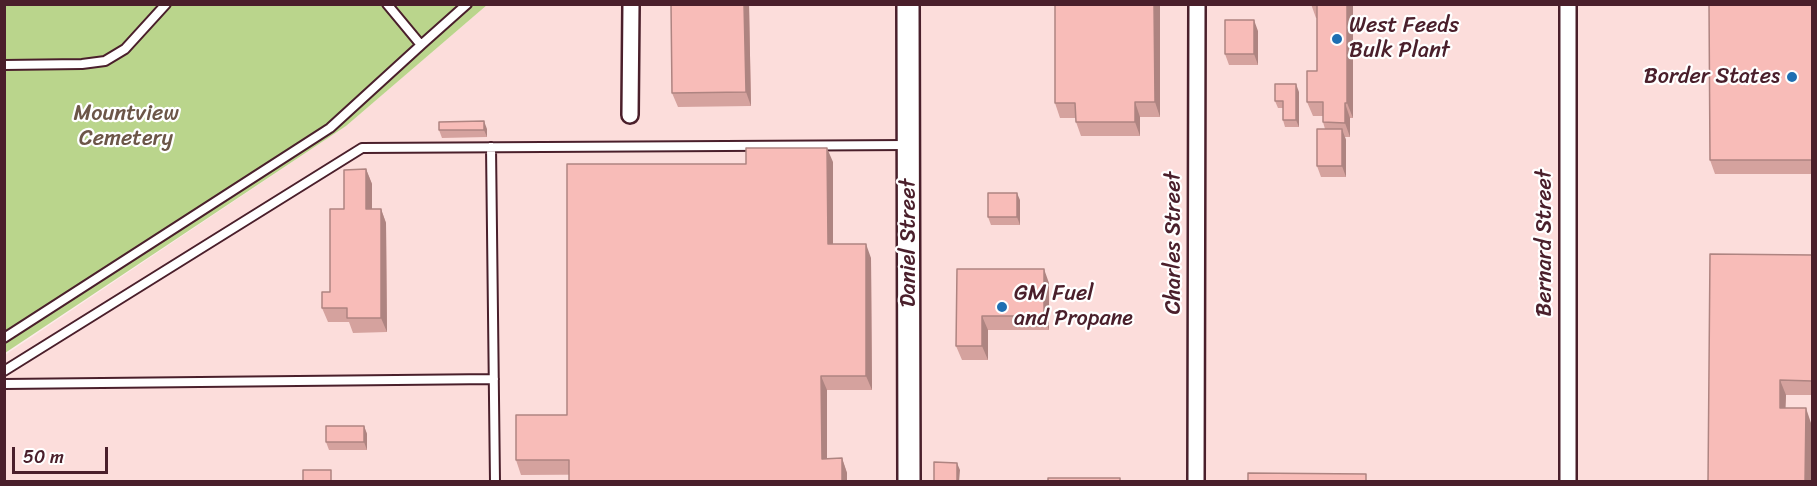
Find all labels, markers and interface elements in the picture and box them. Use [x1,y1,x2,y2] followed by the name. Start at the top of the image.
[1349,13,1459,64] place label: West Feeds Bulk Plant
[1330,32,1344,46] marker: West Feeds Bulk Plant
[1644,64,1780,90] place label: Border States
[1785,70,1799,84] marker: Border States
[73,101,179,152] park label: Mountview Cemetery
[1532,169,1558,317] street label: Bernard Street
[1161,172,1187,314] street label: Charles Street
[896,179,922,307] street label: Daniel Street
[1014,281,1133,332] place label: GM Fuel and Propane
[995,300,1009,314] marker: GM Fuel and Propane
[15,435,111,473] scale bar
[23,441,64,473] text: 50 m

